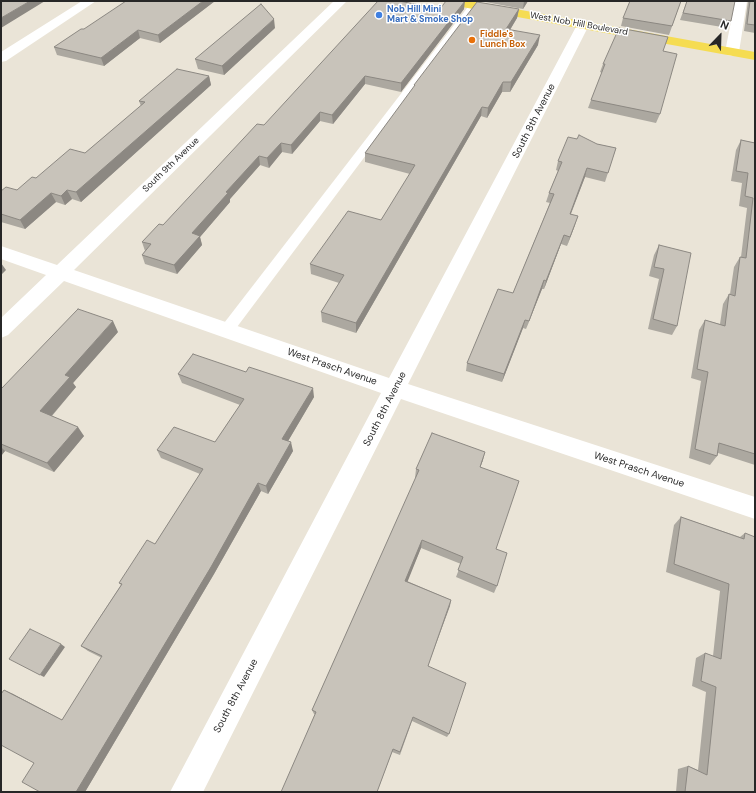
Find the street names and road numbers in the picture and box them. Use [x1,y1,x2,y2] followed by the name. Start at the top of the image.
[529,10,629,38] street label: West Nob Hill Boulevard
[510,82,558,160] street label: South 8th Avenue
[141,135,201,195] street label: South 9th Avenue
[285,346,379,388] street label: West Prasch Avenue
[361,370,409,448] street label: South 8th Avenue
[592,450,686,490] street label: West Prasch Avenue
[211,657,261,735] street label: South 8th Avenue

